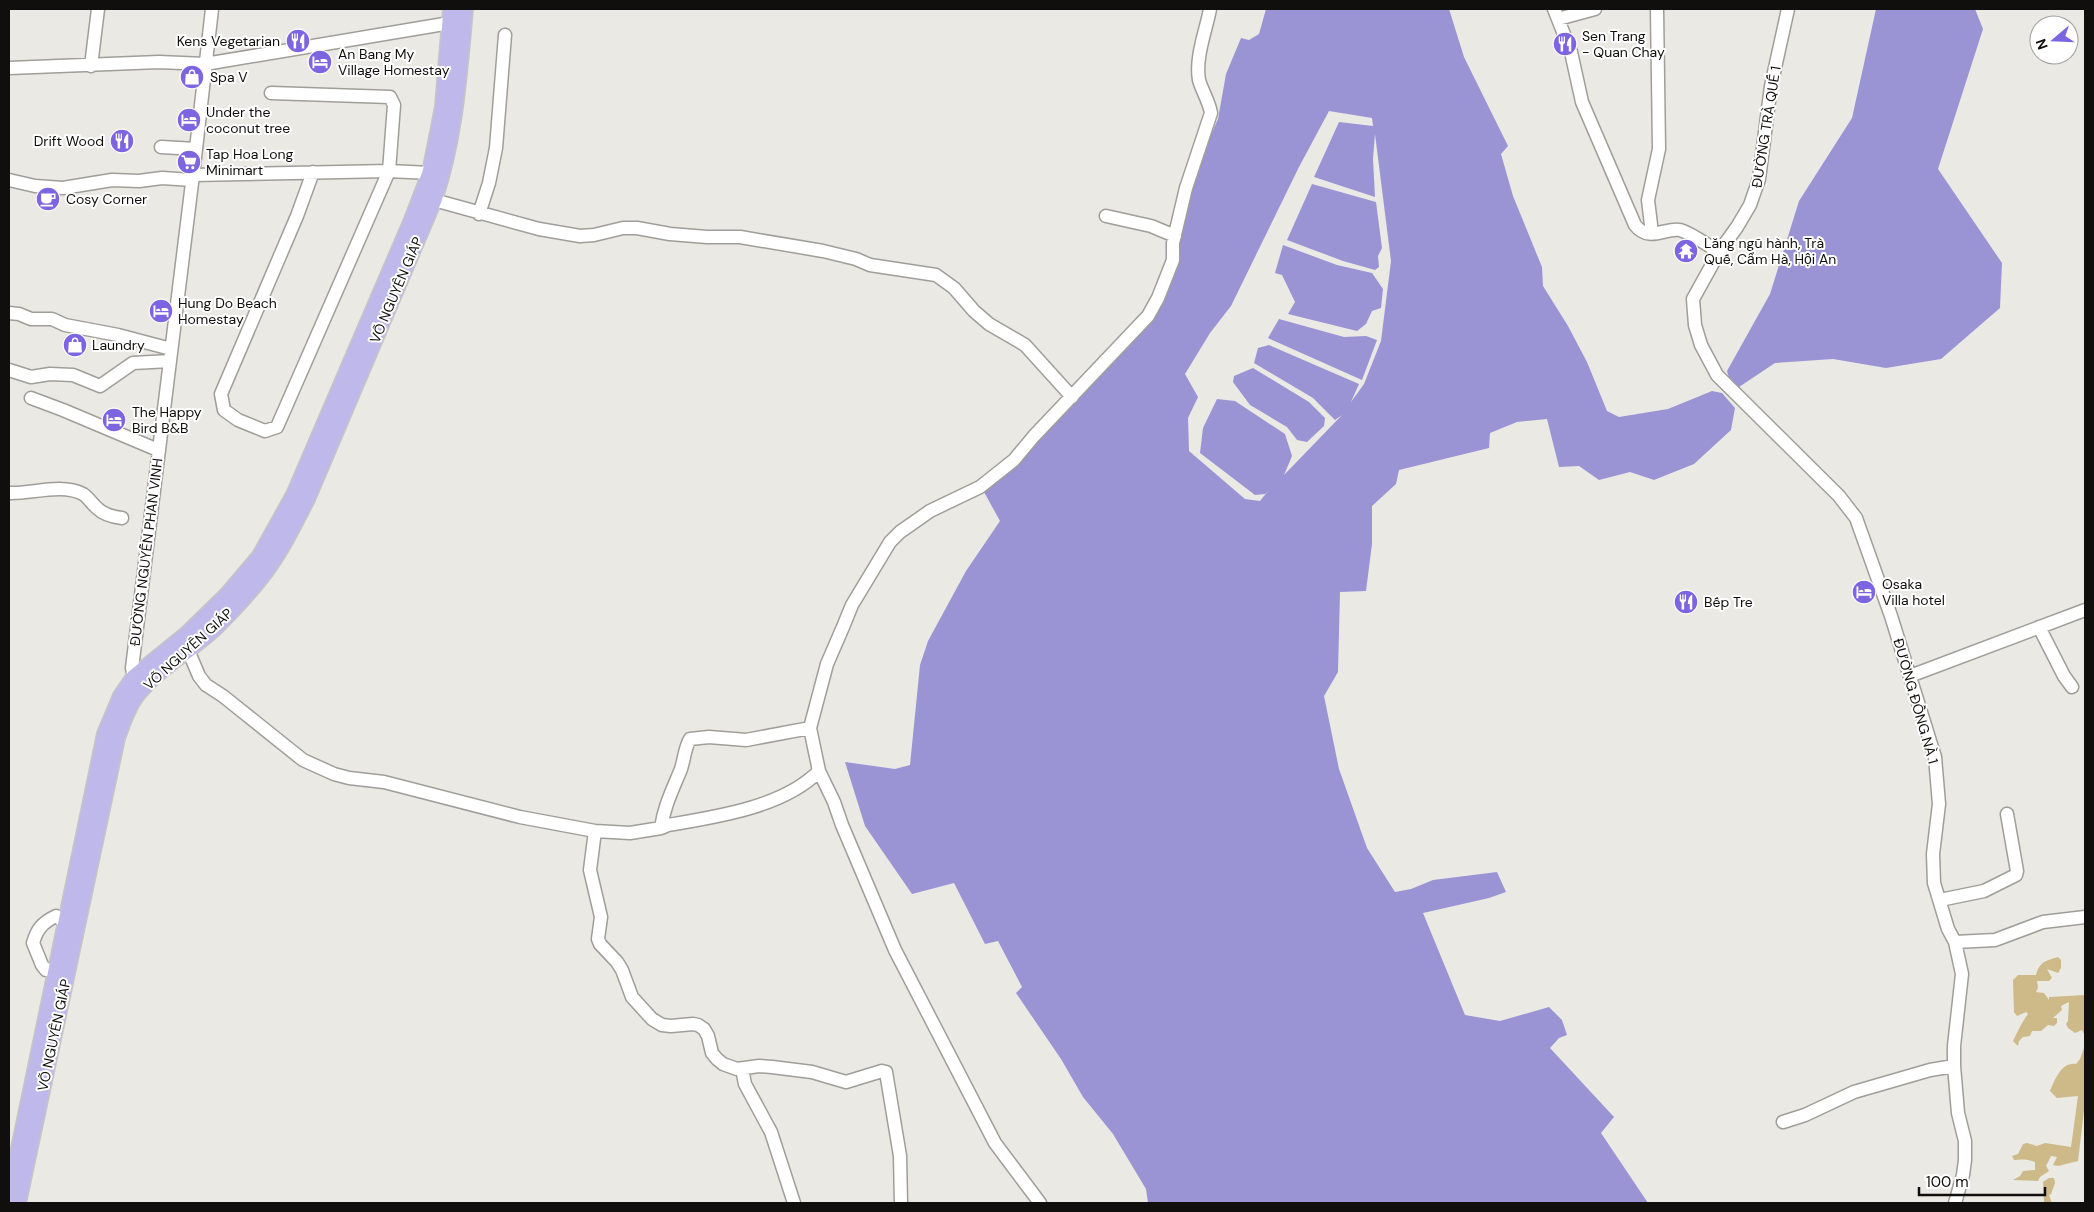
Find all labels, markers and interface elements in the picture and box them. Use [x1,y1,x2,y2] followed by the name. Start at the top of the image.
[2029,15,2079,65] north arrow
[1582,27,1665,61] place label: Sen Trang - Quan Chay
[285,28,311,54] restaurant icon: Kens Vegetarian
[1552,31,1578,57] restaurant icon: Sen Trang - Quan Chay
[177,32,280,50] place label: Kens Vegetarian
[2032,36,2052,52] text: N
[338,45,450,79] place label: An Bang My Village Homestay
[307,49,333,75] hotel icon: An Bang My Village Homestay
[179,64,205,90] shop icon: Spa V
[1747,65,1785,189] street label: ĐƯỜNG TRÀ QUẾ 1
[210,68,248,86] place label: Spa V
[206,103,290,137] place label: Under the coconut tree
[176,107,202,133] hotel icon: Under the coconut tree
[109,128,135,154] restaurant icon: Drift Wood
[34,132,104,150] place label: Drift Wood
[206,145,294,179] place label: Tap Hoa Long Minimart
[176,149,202,175] supermarket icon: Tap Hoa Long Minimart
[35,186,61,212] cafe icon: Cosy Corner
[66,190,147,208] place label: Cosy Corner
[365,234,427,346] street label: VÕ NGUYÊN GIÁP
[1704,234,1836,268] place label: Lăng ngũ hành, Trà Quế, Cẩm Hà, Hội An
[1673,238,1699,264] temple icon: Lăng ngũ hành, Trà Quế, Cẩm Hà, Hội An
[178,294,277,328] place label: Hung Do Beach Homestay
[148,298,174,324] hotel icon: Hung Do Beach Homestay
[62,332,88,358] shop icon: Laundry
[92,336,145,354] place label: Laundry
[132,403,202,437] place label: The Happy Bird B&B
[101,407,127,433] hotel icon: The Happy Bird B&B
[126,457,166,647] street label: ĐƯỜNG NGUYỄN PHAN VINH
[1882,575,1945,609] place label: Osaka Villa hotel
[1851,579,1877,605] hotel icon: Osaka Villa hotel
[1673,589,1699,615] restaurant icon: Bếp Tre
[1704,593,1753,611] place label: Bếp Tre
[140,604,236,694] street label: VÕ NGUYÊN GIÁP
[1889,636,1943,766] street label: ĐƯỜNG ĐỒNG NÀ 1
[33,977,75,1093] street label: VÕ NGUYÊN GIÁP
[1919,1164,2045,1196] scale bar
[1926,1172,1969,1192] text: 100 m

